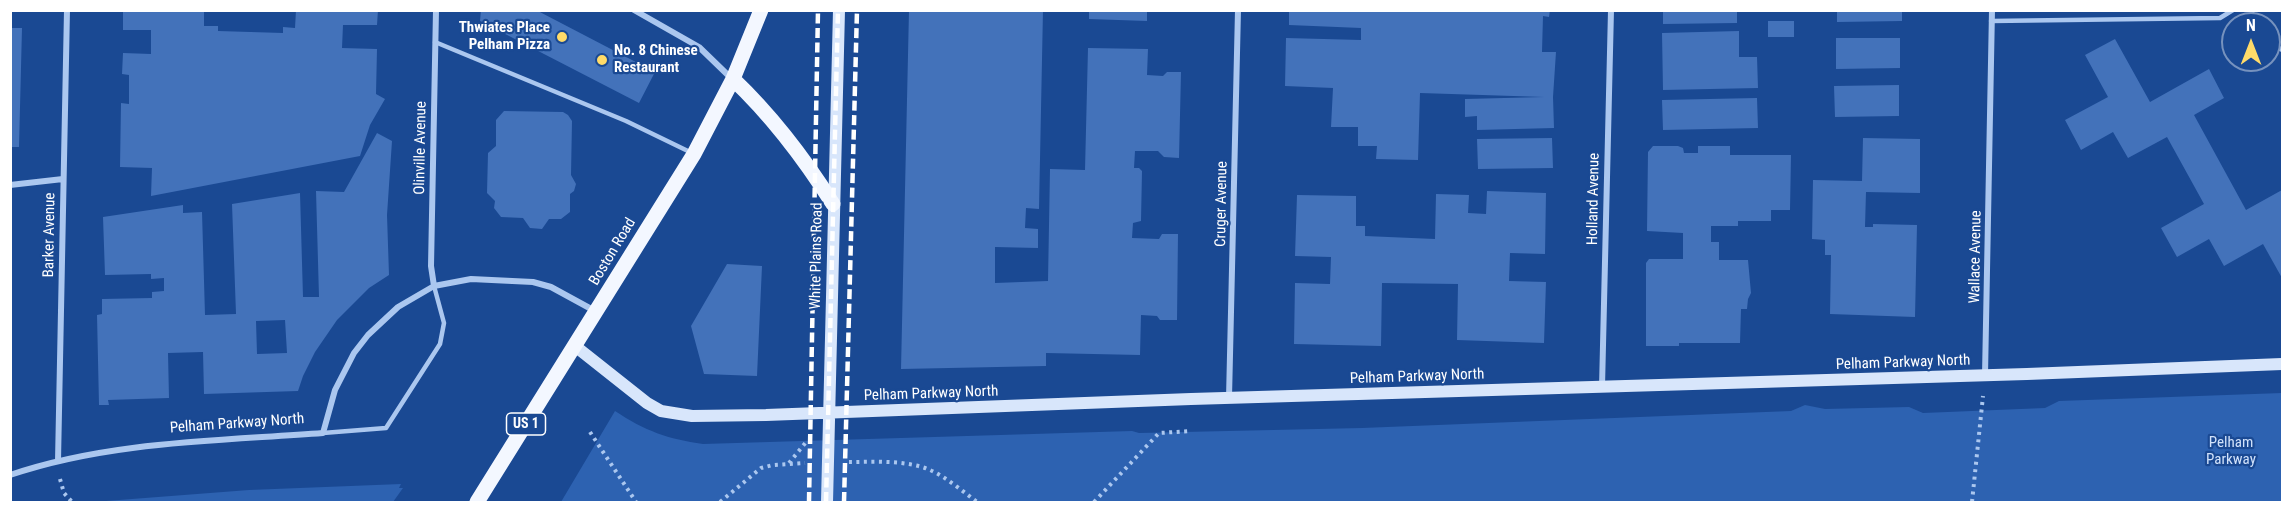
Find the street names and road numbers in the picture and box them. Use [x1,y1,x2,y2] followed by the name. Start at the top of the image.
[411,101,431,195] street label: Olinville Avenue
[1584,153,1604,245] street label: Holland Avenue
[1212,161,1232,247] street label: Cruger Avenue
[40,192,60,278] street label: Barker Avenue
[807,202,827,310] street label: White Plains Road
[1966,210,1986,304] street label: Wallace Avenue
[586,215,640,289] street label: Boston Road
[1835,352,1971,374] street label: Pelham Parkway North
[1349,366,1485,388] street label: Pelham Parkway North
[863,383,999,405] street label: Pelham Parkway North
[169,410,305,438] street label: Pelham Parkway North
[506,413,546,435] road number: US 1

